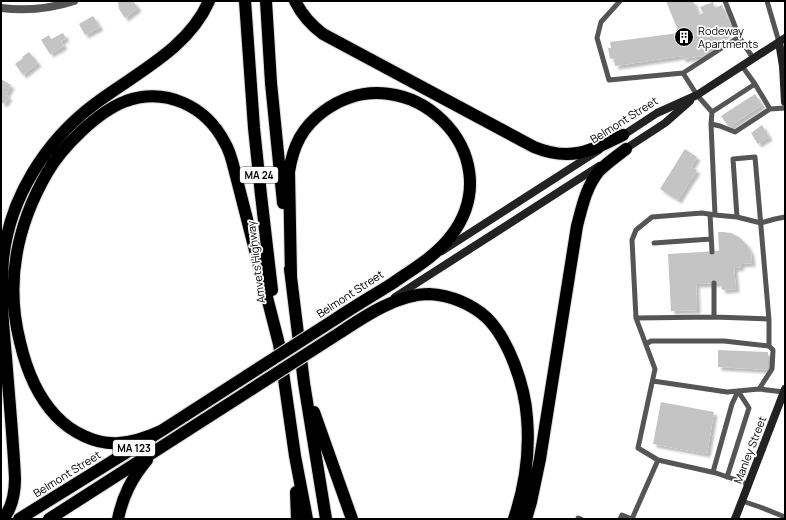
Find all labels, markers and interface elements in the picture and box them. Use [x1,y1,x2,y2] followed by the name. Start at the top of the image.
[698,23,758,51] place label: Rodeway Apartments
[673,26,695,48] building icon: Rodeway Apartments
[587,93,660,146] street label: Belmont Street
[240,167,278,183] road number: MA 24
[243,220,268,304] street label: Amvets Highway
[313,266,386,321] street label: Belmont Street
[730,414,769,486] street label: Manley Street
[113,440,155,456] road number: MA 123
[30,447,103,500] street label: Belmont Street

